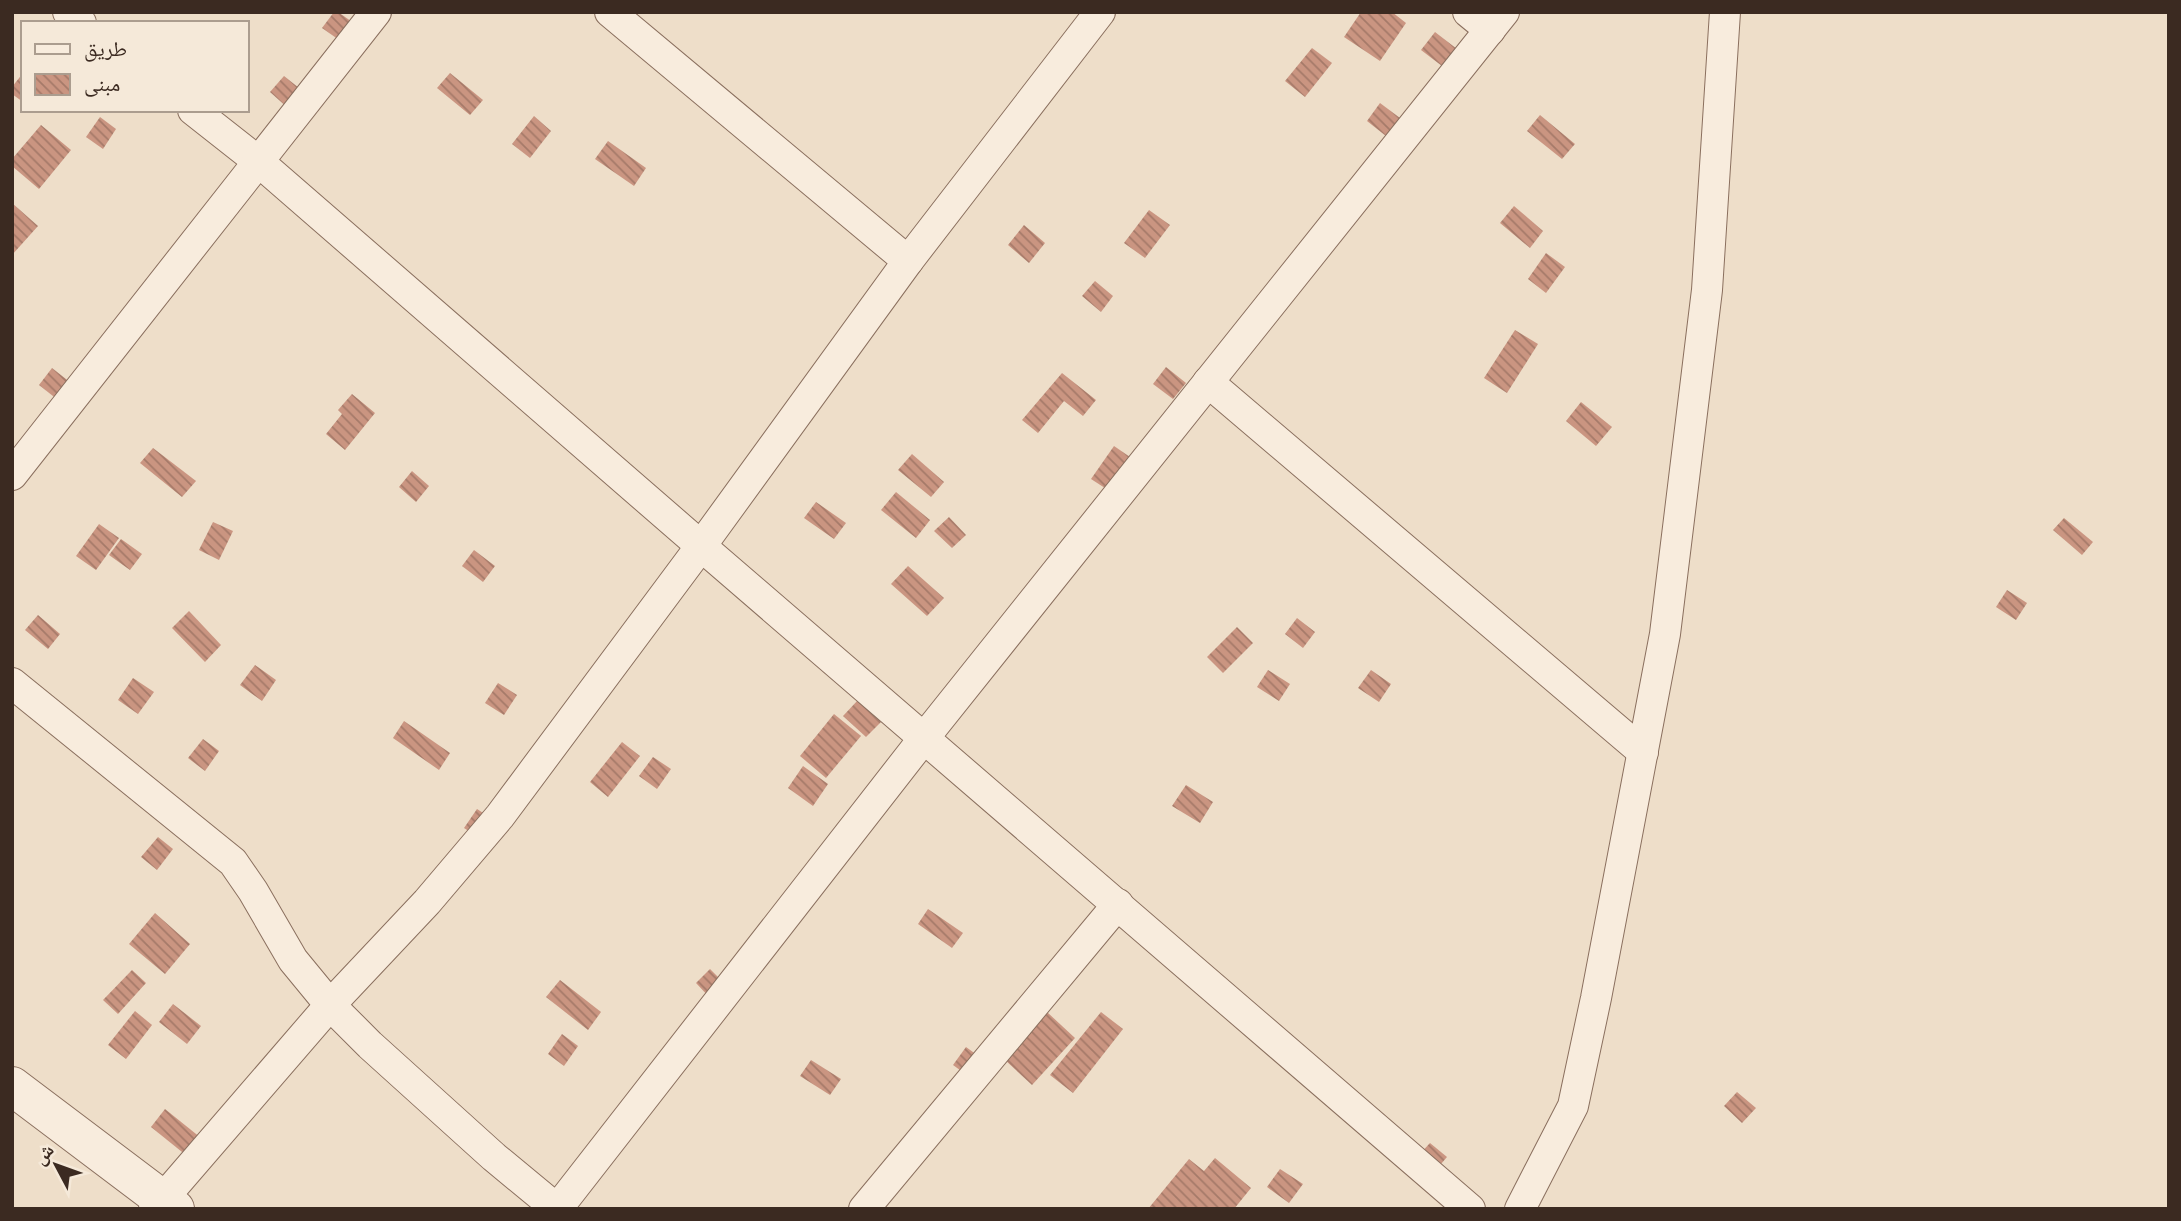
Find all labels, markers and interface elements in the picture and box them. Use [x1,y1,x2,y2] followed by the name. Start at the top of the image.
[21,21,248,112] legend
[84,35,127,62] text: طريق
[84,70,120,97] text: مبنى
[21,1130,91,1200] north arrow
[27,1138,59,1169] text: ش

